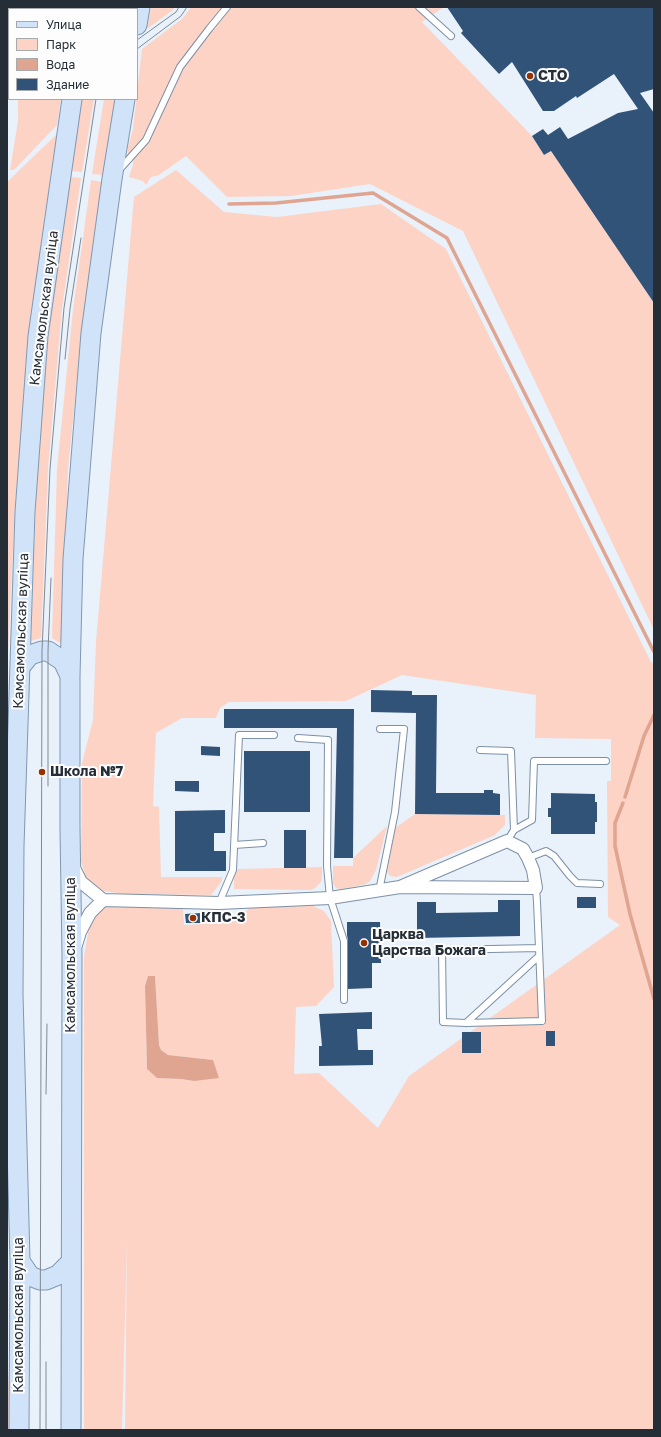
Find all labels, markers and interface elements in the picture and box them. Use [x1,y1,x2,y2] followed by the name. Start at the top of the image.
[8,8,138,100] legend
[46,17,82,32] text: Улица
[46,37,76,52] text: Парк
[46,57,75,72] text: Вода
[538,68,567,84] place label: СТО
[525,71,535,81] marker: СТО
[46,77,89,92] text: Здание
[26,230,62,386] street label: Камсамольская вуліца
[10,553,32,709] street label: Камсамольская вуліца
[50,764,123,780] place label: Школа №7
[37,767,47,777] marker: Школа №7
[63,877,79,1033] street label: Камсамольская вуліца
[201,910,246,926] place label: КПС-3
[188,913,198,923] marker: КПС-3
[372,927,486,960] place label: Царква Царства Божага
[359,938,369,948] marker: Царква Царства Божага
[11,1237,27,1393] street label: Камсамольская вуліца

